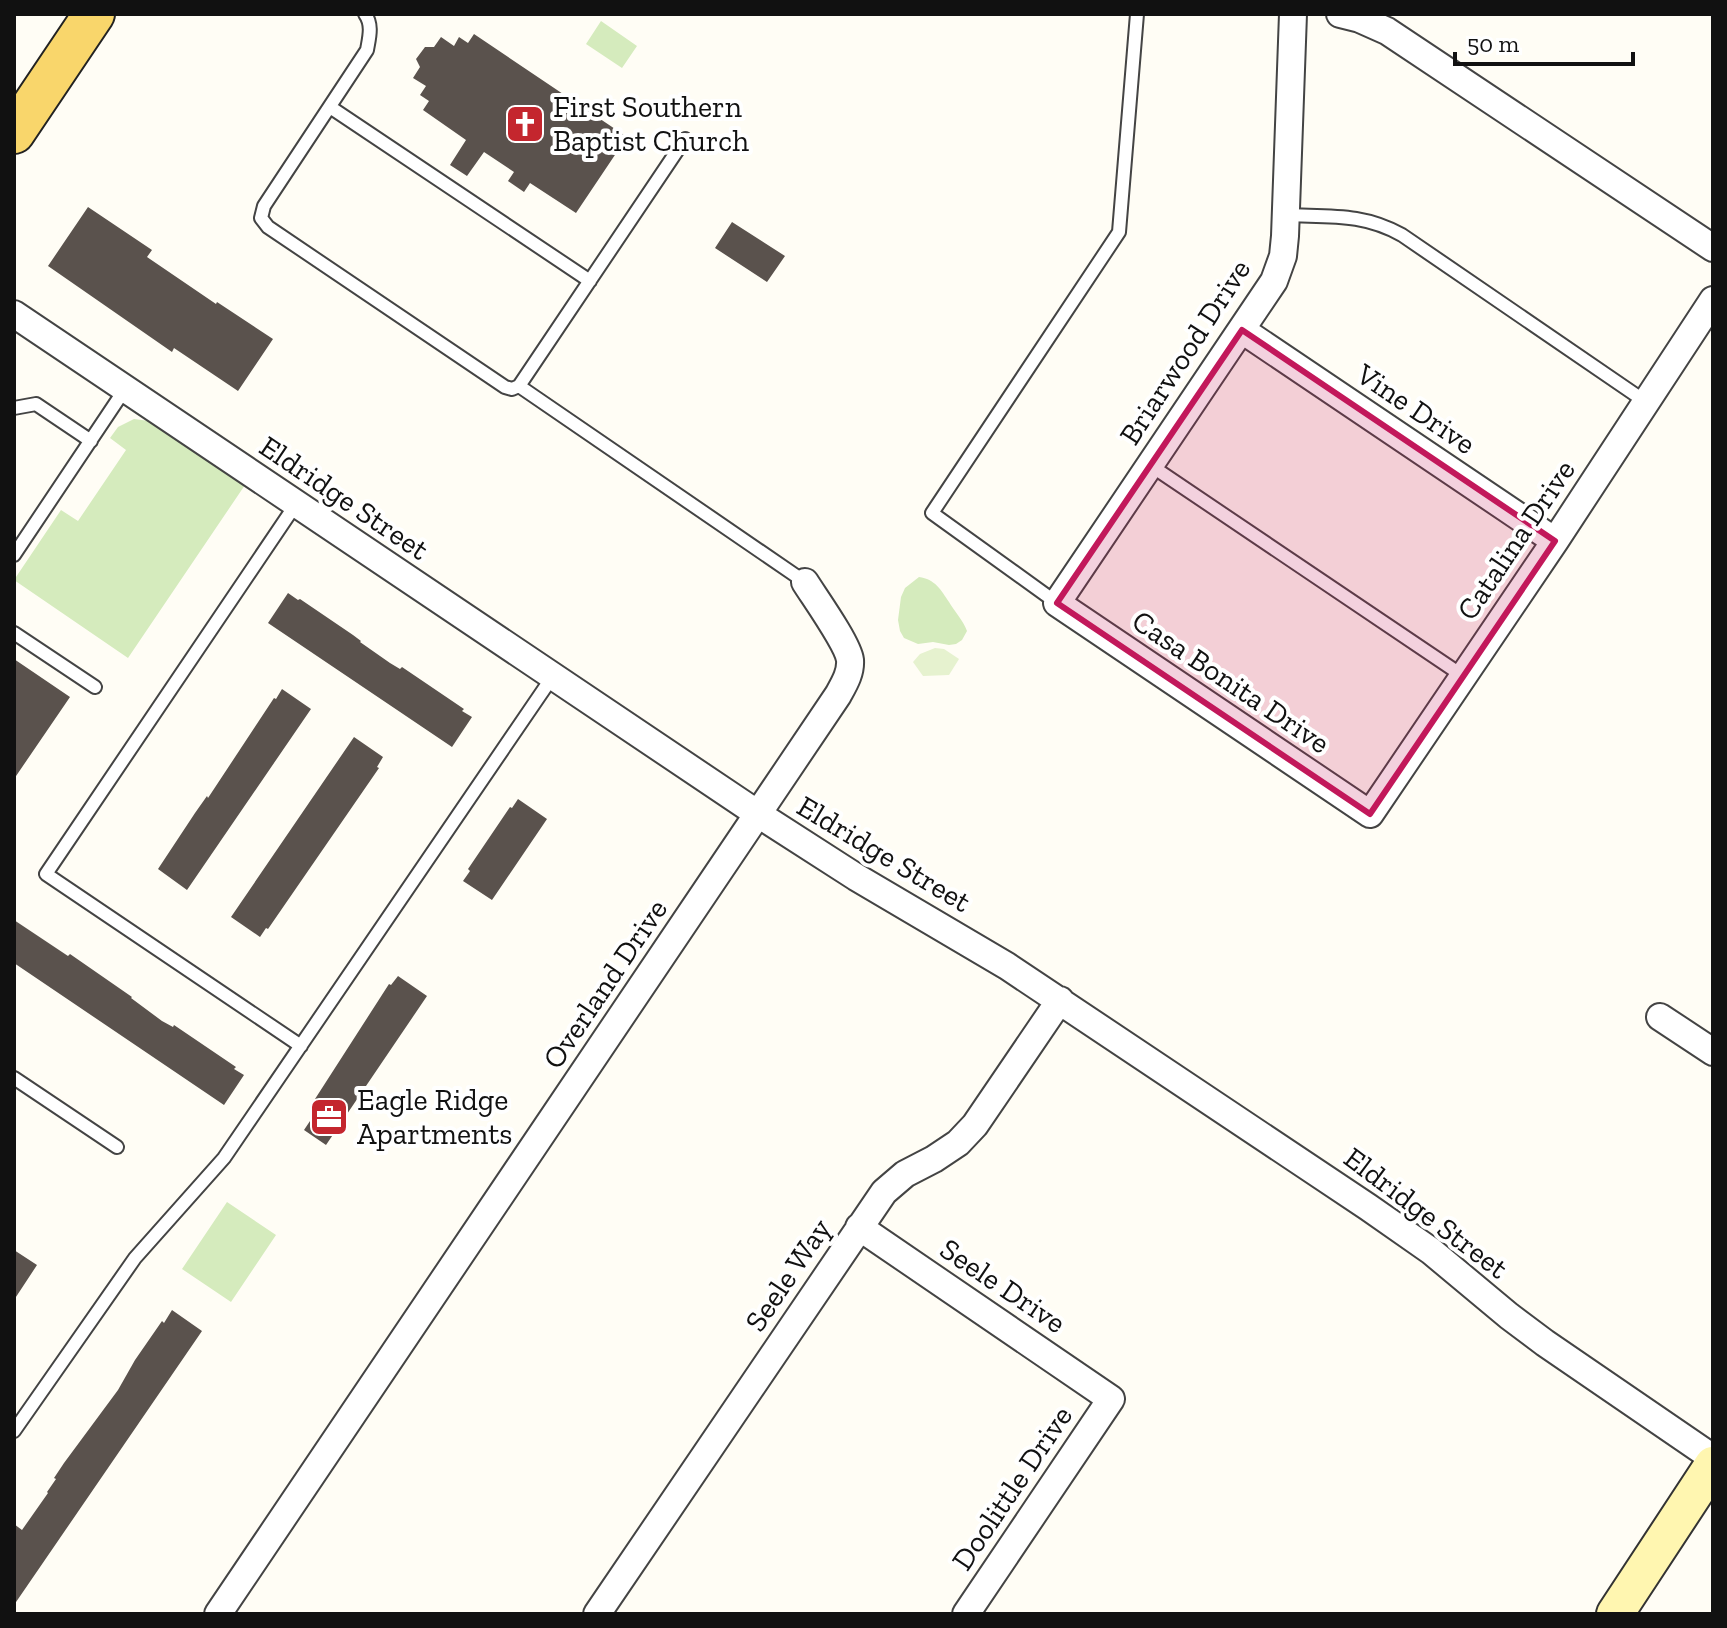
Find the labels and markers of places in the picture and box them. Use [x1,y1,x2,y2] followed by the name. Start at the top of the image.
[553,89,749,159] place label: First Southern Baptist Church
[504,103,546,145] church icon: First Southern Baptist Church
[357,1082,512,1152] place label: Eagle Ridge Apartments
[308,1096,350,1138] office icon: Eagle Ridge Apartments

